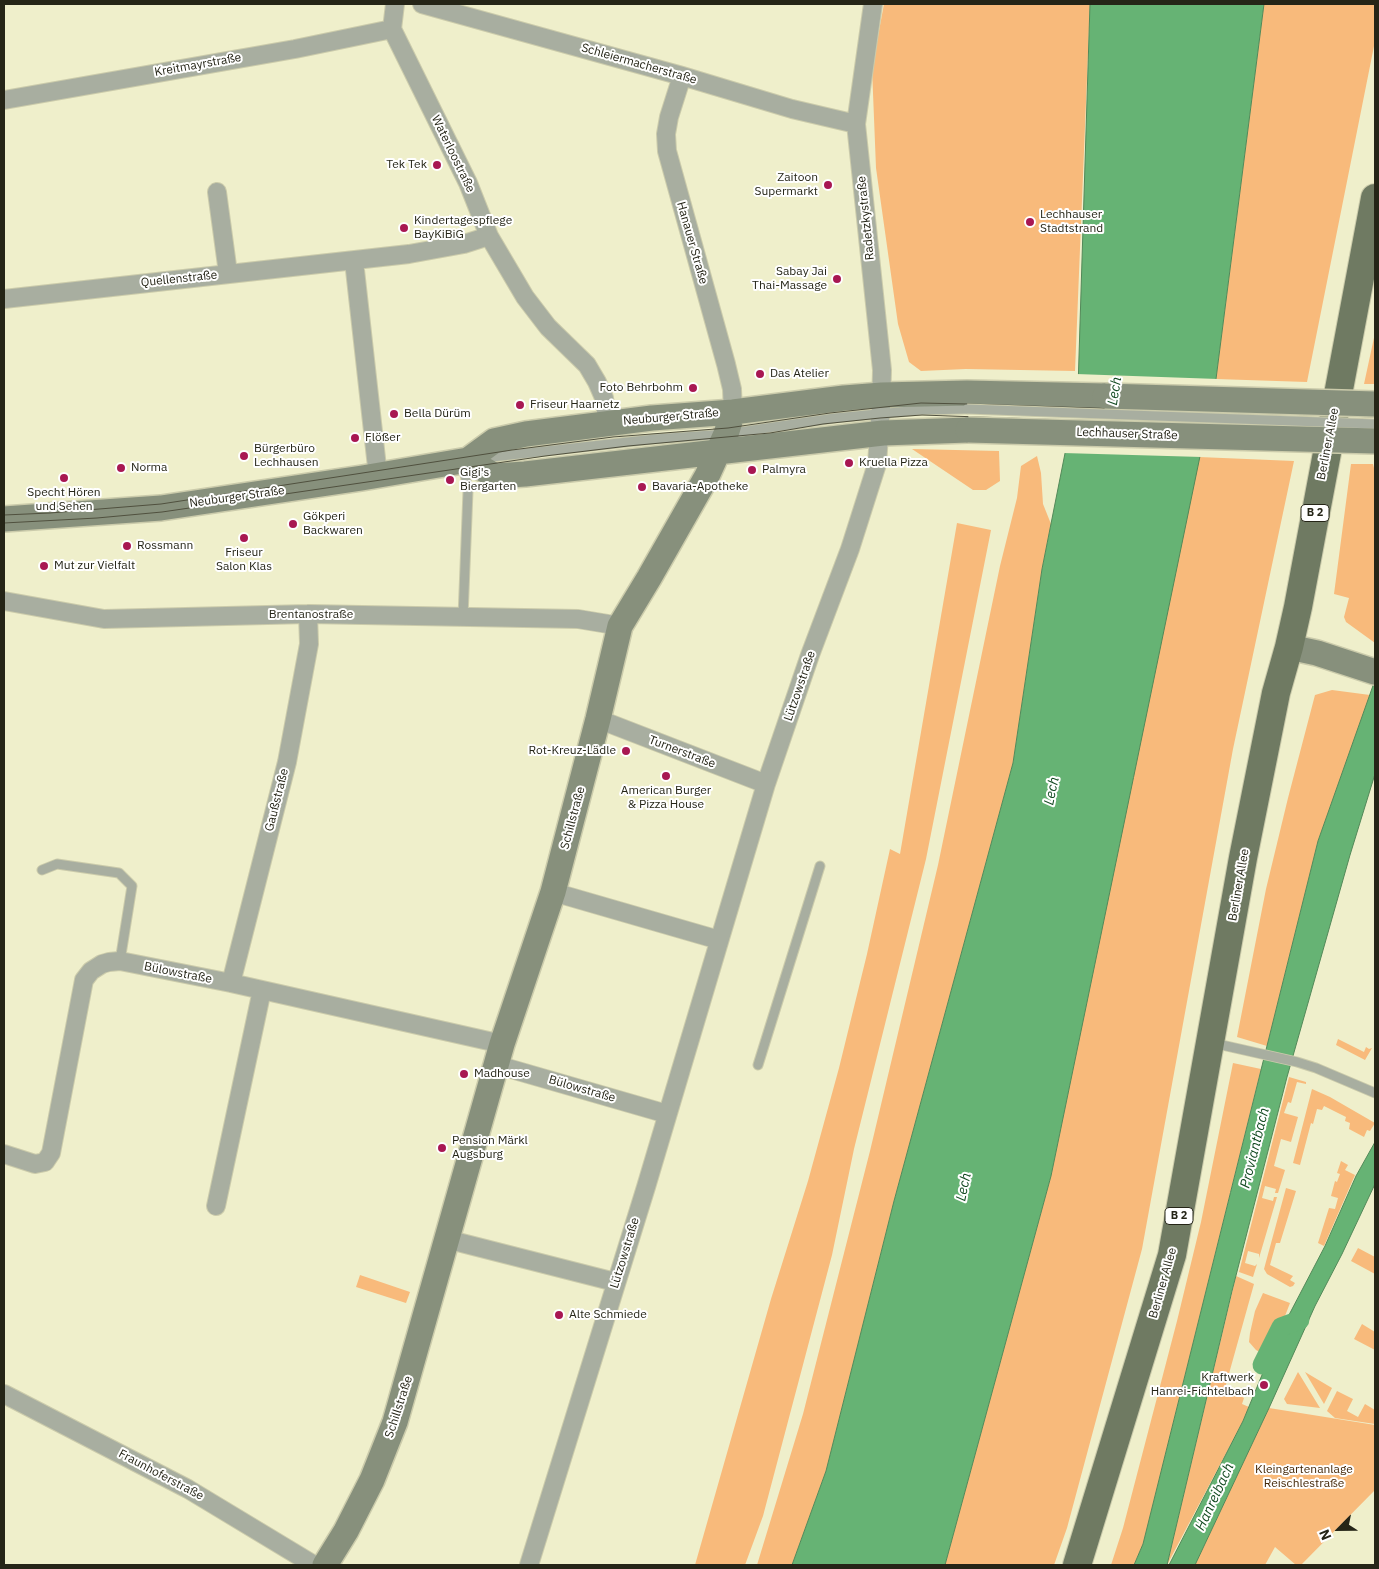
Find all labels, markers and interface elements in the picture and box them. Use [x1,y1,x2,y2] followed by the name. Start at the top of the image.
[580,41,698,87] street label: Schleiermacherstraße
[153,50,243,80] street label: Kreitmayrstraße
[428,113,478,195] street label: Waterloostraße
[386,158,427,172] place label: Tek Tek
[431,159,443,171] marker: Tek Tek
[755,171,818,199] place label: Zaitoon Supermarkt
[854,175,878,261] street label: Radetzkystraße
[822,179,834,191] marker: Zaitoon Supermarkt
[673,200,711,286] street label: Hanauer Straße
[1040,208,1103,236] place label: Lechhauser Stadtstrand
[414,214,512,242] place label: Kindertagespflege BayKiBiG
[1024,216,1036,228] marker: Lechhauser Stadtstrand
[398,222,410,234] marker: Kindertagespflege BayKiBiG
[752,265,827,293] place label: Sabay Jai Thai-Massage
[140,268,218,290] street label: Quellenstraße
[831,273,843,285] marker: Sabay Jai Thai-Massage
[770,367,829,381] place label: Das Atelier
[754,368,766,380] marker: Das Atelier
[1104,376,1126,406] water label: Lech
[600,381,683,395] place label: Foto Behrbohm
[687,382,699,394] marker: Foto Behrbohm
[530,398,619,412] place label: Friseur Haarnetz
[514,399,526,411] marker: Friseur Haarnetz
[623,406,719,428] street label: Neuburger Straße
[404,407,471,421] place label: Bella Dürüm
[1314,407,1342,481] street label: Berliner Allee
[388,408,400,420] marker: Bella Dürüm
[1076,425,1178,443] street label: Lechhauser Straße
[365,431,400,445] place label: Flößer
[349,432,361,444] marker: Flößer
[254,442,319,470] place label: Bürgerbüro Lechhausen
[238,450,250,462] marker: Bürgerbüro Lechhausen
[859,456,928,470] place label: Kruella Pizza
[843,457,855,469] marker: Kruella Pizza
[131,461,167,475] place label: Norma
[115,462,127,474] marker: Norma
[762,463,806,477] place label: Palmyra
[746,464,758,476] marker: Palmyra
[460,466,516,494] place label: Gigi's Biergarten
[58,472,70,484] marker: Specht Hören und Sehen
[444,474,456,486] marker: Gigi's Biergarten
[652,480,748,494] place label: Bavaria-Apotheke
[636,481,648,493] marker: Bavaria-Apotheke
[188,483,286,511] street label: Neuburger Straße
[27,486,101,514] place label: Specht Hören und Sehen
[1301,504,1329,522] road number: B 2
[303,510,363,538] place label: Gökperi Backwaren
[287,518,299,530] marker: Gökperi Backwaren
[238,532,250,544] marker: Friseur Salon Klas
[137,539,193,553] place label: Rossmann
[121,540,133,552] marker: Rossmann
[216,546,272,574] place label: Friseur Salon Klas
[54,559,135,573] place label: Mut zur Vielfalt
[38,560,50,572] marker: Mut zur Vielfalt
[269,608,353,622] street label: Brentanostraße
[781,649,819,723] street label: Lützowstraße
[647,733,717,771] street label: Turnerstraße
[528,744,616,758] place label: Rot-Kreuz-Lädle
[620,745,632,757] marker: Rot-Kreuz-Lädle
[262,767,292,833] street label: Gaußstraße
[660,770,672,782] marker: American Burger & Pizza House
[1041,775,1063,807] water label: Lech
[621,784,711,812] place label: American Burger & Pizza House
[558,785,588,851] street label: Schillstraße
[1226,848,1252,922] street label: Berliner Allee
[143,959,213,987] street label: Bülowstraße
[474,1067,530,1081] place label: Madhouse
[458,1068,470,1080] marker: Madhouse
[547,1073,617,1105] street label: Bülowstraße
[1237,1106,1273,1190] water label: Proviantbach
[452,1134,528,1162] place label: Pension Märkl Augsburg
[436,1142,448,1154] marker: Pension Märkl Augsburg
[953,1171,975,1203] water label: Lech
[1165,1208,1193,1224] road number: B 2
[607,1216,643,1290] street label: Lützowstraße
[1146,1246,1180,1320] street label: Berliner Allee
[569,1308,647,1322] place label: Alte Schmiede
[553,1309,565,1321] marker: Alte Schmiede
[1151,1371,1254,1399] place label: Kraftwerk Hanrei-Fichtelbach
[382,1374,416,1440] street label: Schillstraße
[1258,1379,1270,1391] marker: Kraftwerk Hanrei-Fichtelbach
[116,1447,206,1503] street label: Fraunhoferstraße
[1192,1461,1238,1533] water label: Hanreibach
[1255,1463,1353,1491] park label: Kleingartenanlage Reischlestraße
[1314,1504,1364,1554] north arrow
[1315,1527,1335,1543] text: N

